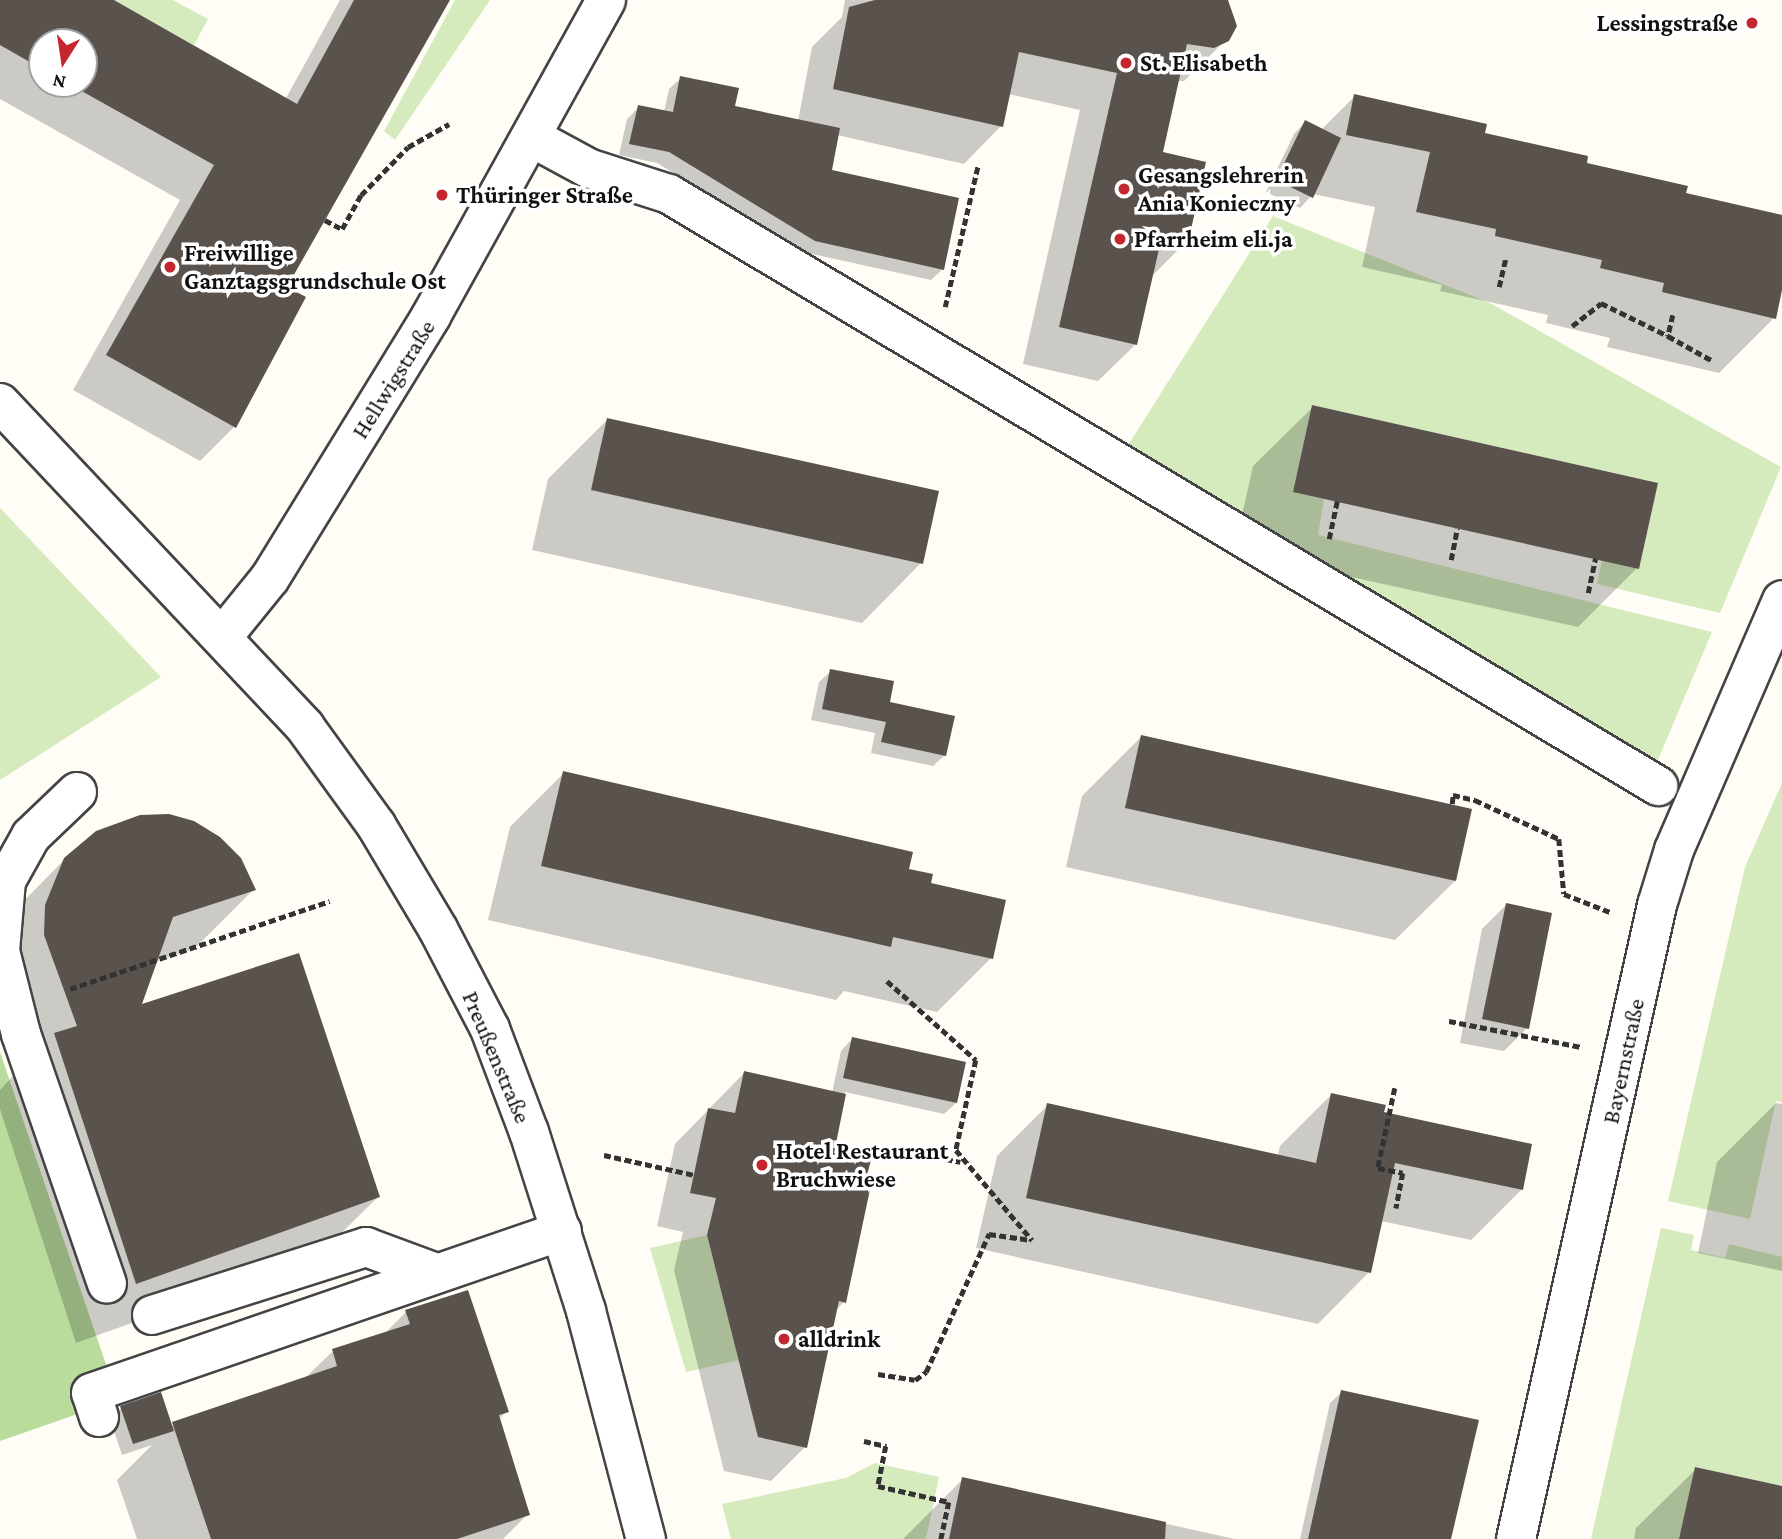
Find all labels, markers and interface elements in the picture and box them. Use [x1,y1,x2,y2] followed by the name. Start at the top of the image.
[1597,9,1738,37] place label: Lessingstraße
[1744,15,1760,31] marker: Lessingstraße
[28,28,98,98] north arrow
[1140,49,1268,77] place label: St. Elisabeth
[1118,55,1134,71] marker: St. Elisabeth
[50,70,67,94] text: N
[1138,161,1304,217] place label: Gesangslehrerin Ania Konieczny
[456,181,633,209] place label: Thüringer Straße
[1116,181,1132,197] marker: Gesangslehrerin Ania Konieczny
[434,187,450,203] marker: Thüringer Straße
[1134,225,1293,253] place label: Pfarrheim eli.ja
[1112,231,1128,247] marker: Pfarrheim eli.ja
[184,239,446,295] place label: Freiwillige Ganztagsgrundschule Ost
[162,259,178,275] marker: Freiwillige Ganztagsgrundschule Ost
[345,314,441,444] street label: Hellwigstraße
[456,987,538,1127] street label: Preußenstraße
[1596,996,1650,1126] street label: Bayernstraße
[776,1137,948,1193] place label: Hotel Restaurant Bruchwiese
[754,1157,770,1173] marker: Hotel Restaurant Bruchwiese
[798,1325,880,1353] place label: alldrink
[776,1331,792,1347] marker: alldrink

